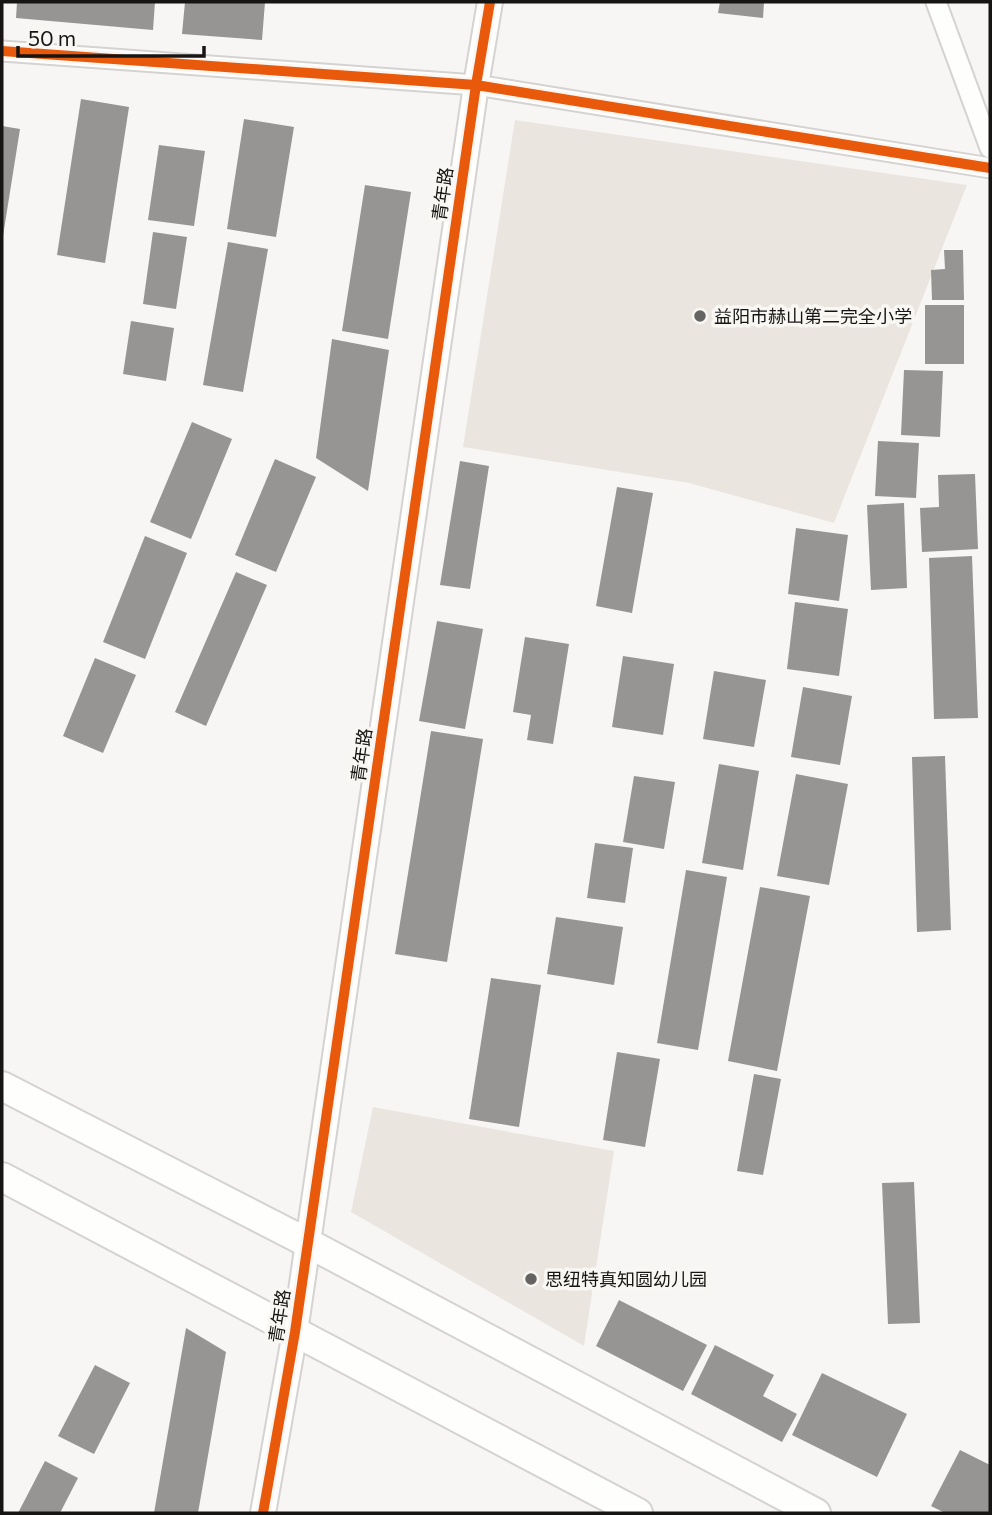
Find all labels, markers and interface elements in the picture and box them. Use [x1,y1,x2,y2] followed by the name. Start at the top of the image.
[18,14,203,58] scale bar
[28,25,76,50] text: 50 m
[427,166,457,222] street label: 青年路
[714,305,912,327] place label: 益阳市赫山第二完全小学
[692,308,708,324] marker: 益阳市赫山第二完全小学
[346,727,376,783] street label: 青年路
[545,1268,707,1290] place label: 思纽特真知圆幼儿园
[523,1271,539,1287] marker: 思纽特真知圆幼儿园
[264,1288,294,1344] street label: 青年路

